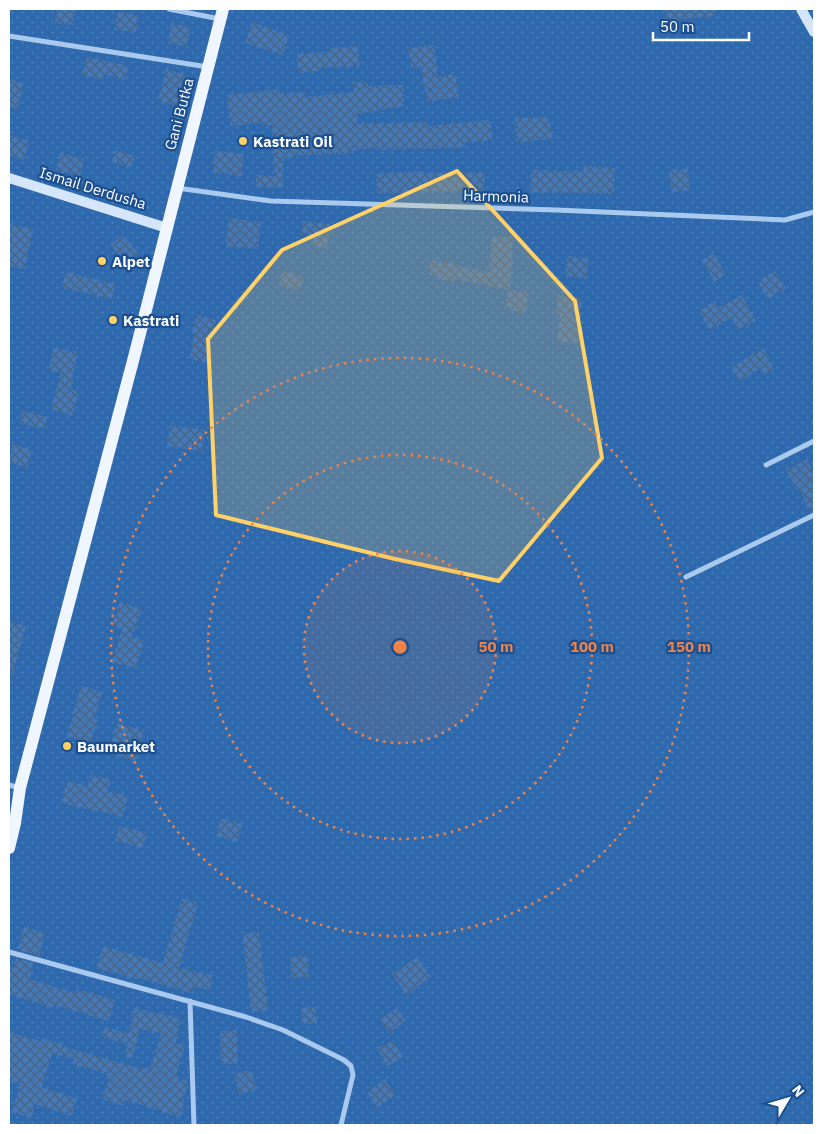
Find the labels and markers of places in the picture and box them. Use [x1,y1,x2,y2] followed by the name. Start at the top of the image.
[253,132,333,151] place label: Kastrati Oil
[237,135,249,147] marker: Kastrati Oil
[112,252,150,271] place label: Alpet
[96,255,108,267] marker: Alpet
[123,311,179,330] place label: Kastrati
[107,314,119,326] marker: Kastrati
[391,638,409,656] centre of rings
[77,737,155,756] place label: Baumarket
[61,740,73,752] marker: Baumarket

